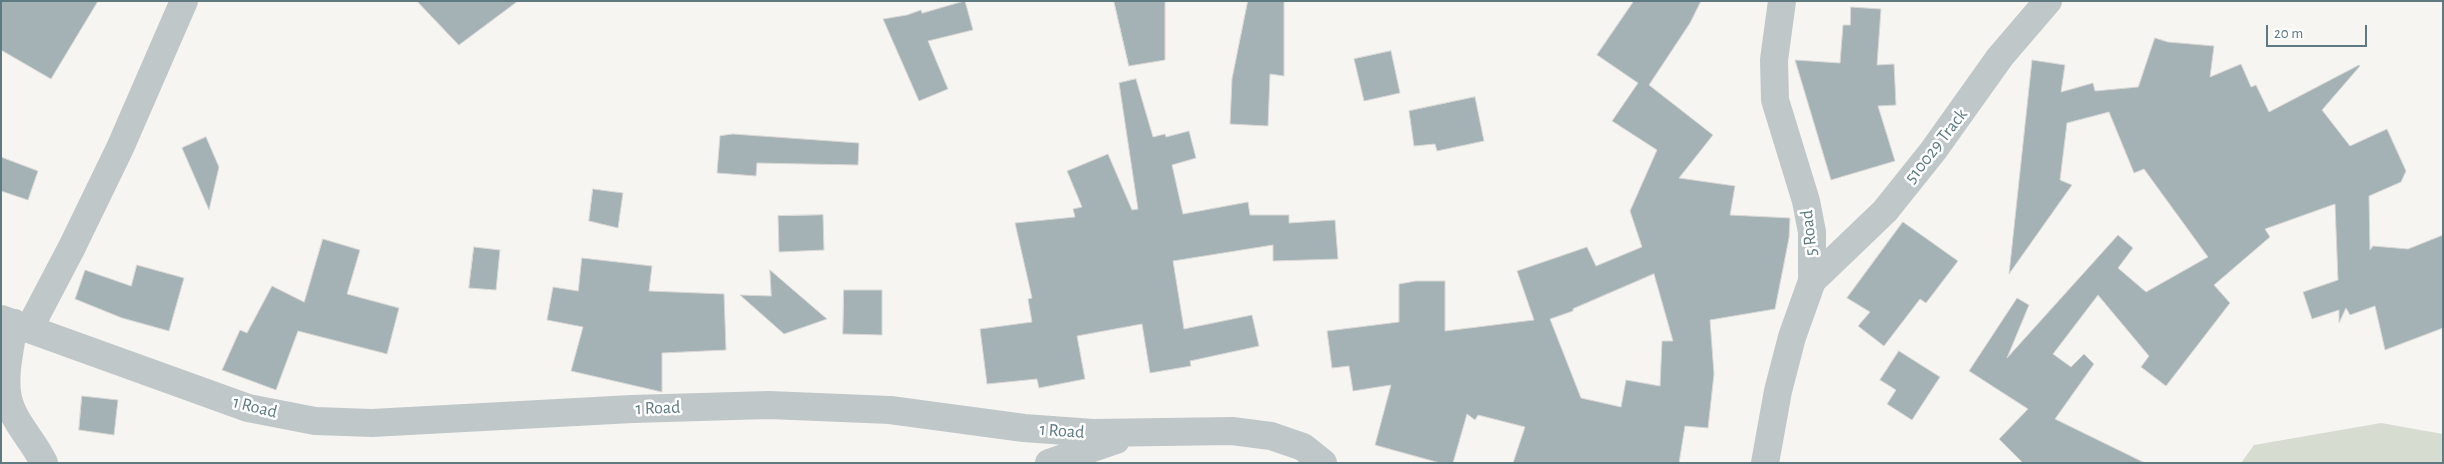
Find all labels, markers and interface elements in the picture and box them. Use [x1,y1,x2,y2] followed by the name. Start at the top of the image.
[2269,15,2370,47] scale bar
[2274,26,2303,41] text: 20 m
[1900,104,1972,188] street label: 510029 Track
[1796,209,1822,257] street label: 5 Road
[231,391,279,423] street label: 1 Road
[635,396,681,420] street label: 1 Road
[1039,419,1085,443] street label: 1 Road

